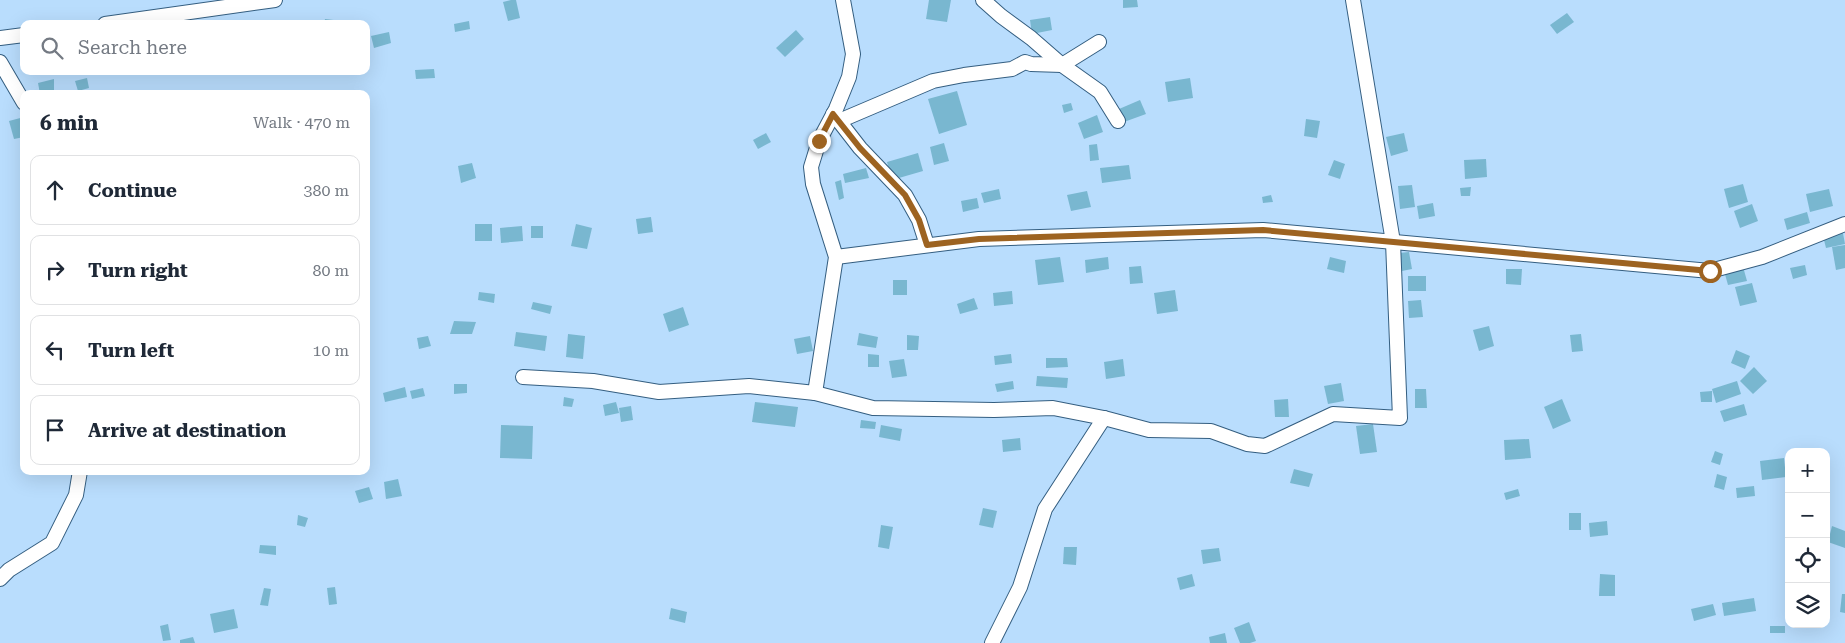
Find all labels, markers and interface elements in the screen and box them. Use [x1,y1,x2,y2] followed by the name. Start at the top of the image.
[20,20,370,75] search box
[38,34,66,62] icon: search
[78,36,187,59] text: Search here
[40,111,98,135] text: 6 min
[253,113,350,132] text: Walk · 470 m
[808,130,831,153] route end
[41,176,69,204] icon: ahead
[88,179,177,202] text: Continue
[303,181,349,200] text: 380 m
[41,256,69,284] icon: right
[88,259,188,282] text: Turn right
[1699,260,1722,283] route start
[312,261,349,280] text: 80 m
[41,336,69,364] icon: left
[88,339,174,362] text: Turn left
[312,341,349,360] text: 10 m
[41,416,69,444] icon: arrive
[88,419,286,442] text: Arrive at destination
[1785,448,1830,628] map controls
[1785,448,1830,493] button: +
[1785,493,1830,538] button: −
[1785,538,1830,583] button: locate
[1785,583,1830,628] button: layers

